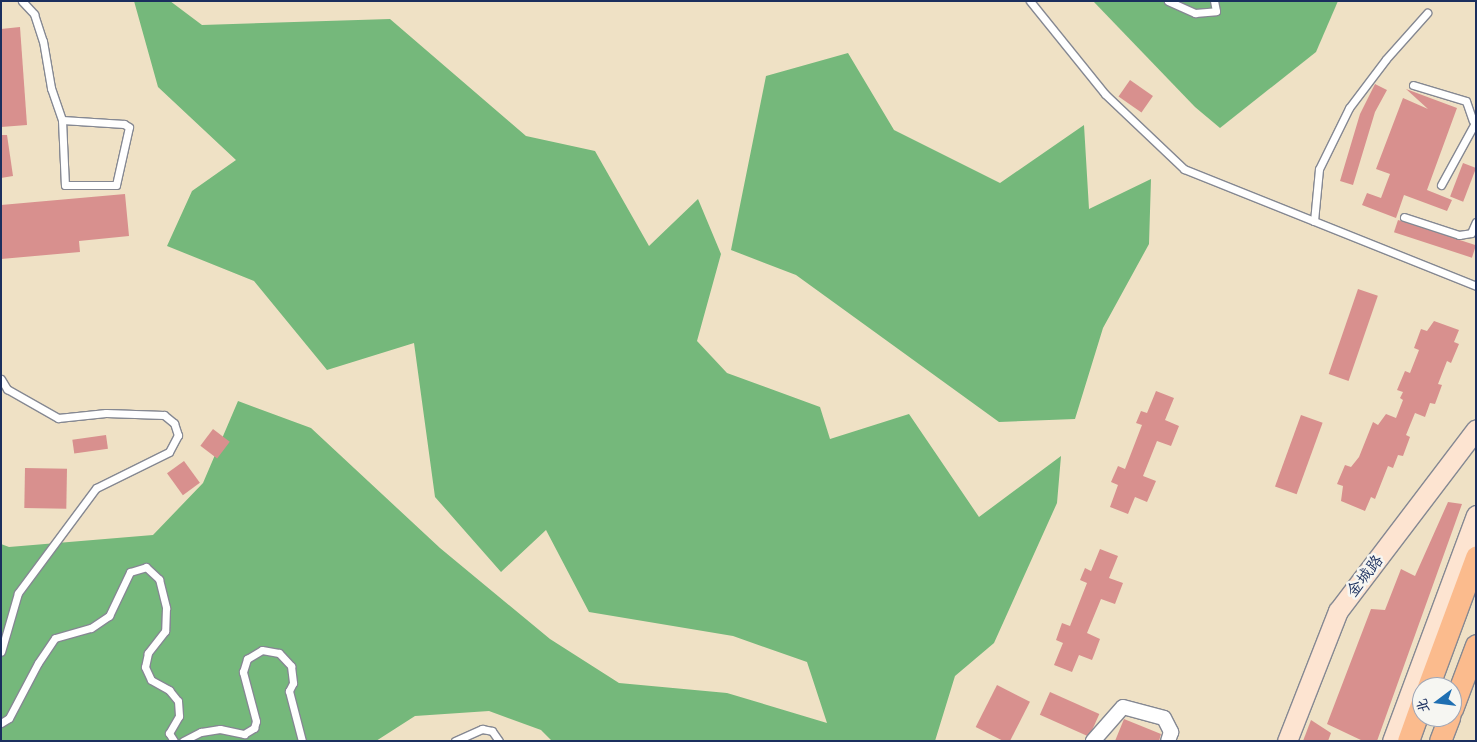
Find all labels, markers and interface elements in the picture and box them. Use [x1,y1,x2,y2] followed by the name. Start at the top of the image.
[1343,551,1387,601] street label: 金城路
[1412,677,1462,727] north arrow
[1409,696,1437,716] text: 北

